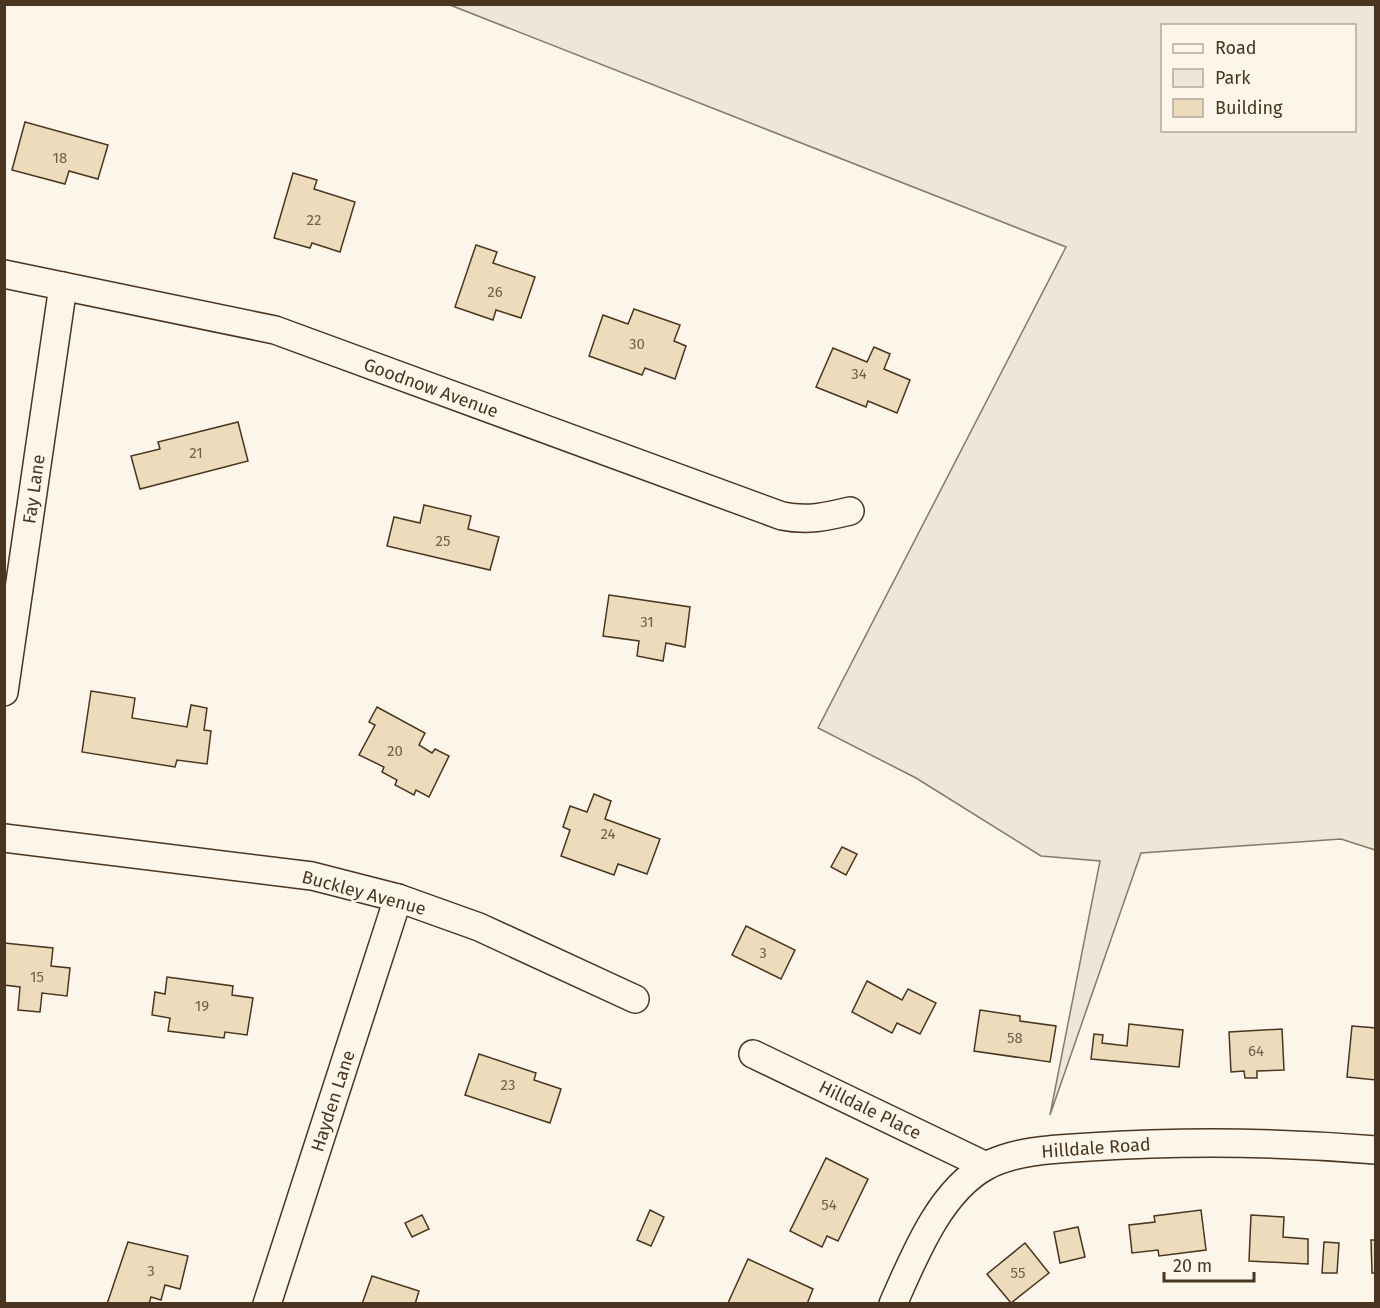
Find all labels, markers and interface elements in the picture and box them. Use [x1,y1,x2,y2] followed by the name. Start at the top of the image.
[1161,24,1356,132] legend
[1215,37,1257,59] text: Road
[1215,67,1251,89] text: Park
[1215,97,1283,119] text: Building
[53,149,67,167] house number: 18
[307,211,321,229] house number: 22
[487,283,503,301] house number: 26
[629,335,645,353] house number: 30
[361,353,501,423] street label: Goodnow Avenue
[851,365,867,383] house number: 34
[189,444,203,462] house number: 21
[18,453,50,525] street label: Fay Lane
[436,532,450,550] house number: 25
[640,613,654,631] house number: 31
[387,742,403,760] house number: 20
[600,825,616,843] house number: 24
[300,866,428,920] street label: Buckley Avenue
[759,944,767,962] house number: 3
[30,968,44,986] house number: 15
[195,997,209,1015] house number: 19
[1007,1029,1023,1047] house number: 58
[1248,1042,1264,1060] house number: 64
[306,1047,360,1155] street label: Hayden Lane
[501,1076,515,1094] house number: 23
[815,1076,925,1144] street label: Hilldale Place
[1041,1133,1151,1163] street label: Hilldale Road
[821,1196,837,1214] house number: 54
[1164,1245,1254,1283] scale bar
[1173,1255,1212,1277] text: 20 m
[147,1262,155,1280] house number: 3
[1011,1264,1025,1282] house number: 55

